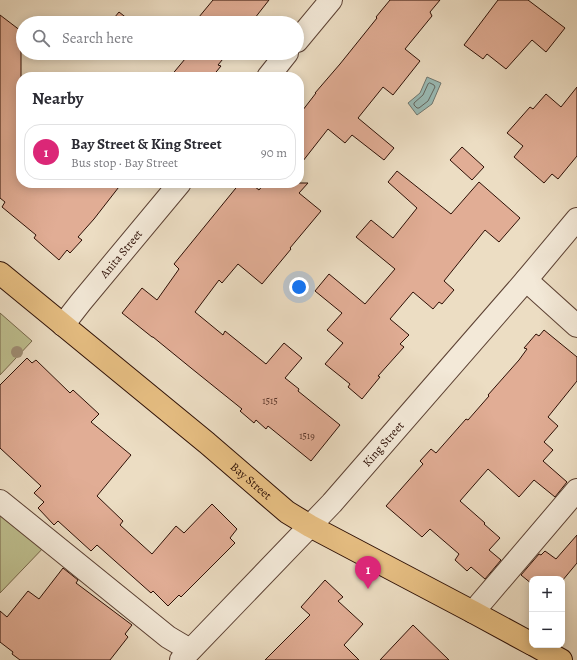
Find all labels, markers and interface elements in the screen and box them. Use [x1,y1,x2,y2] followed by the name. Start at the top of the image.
[16,16,304,60] search box
[30,27,52,49] icon: search
[62,28,133,48] text: Search here
[32,87,83,110] text: Nearby
[71,134,222,154] text: Bay Street & King Street
[44,144,48,161] text: 1
[261,144,287,161] text: 90 m
[71,154,178,171] text: Bus stop · Bay Street
[96,226,146,282] street label: Anita Street
[289,277,309,297] your location
[262,394,278,407] house number: 1515
[359,418,408,470] street label: King Street
[299,429,315,442] house number: 1519
[227,459,275,503] street label: Bay Street
[355,556,381,589] pin: 1
[529,576,565,648] map controls
[529,576,565,612] button: +
[529,612,565,648] button: −

